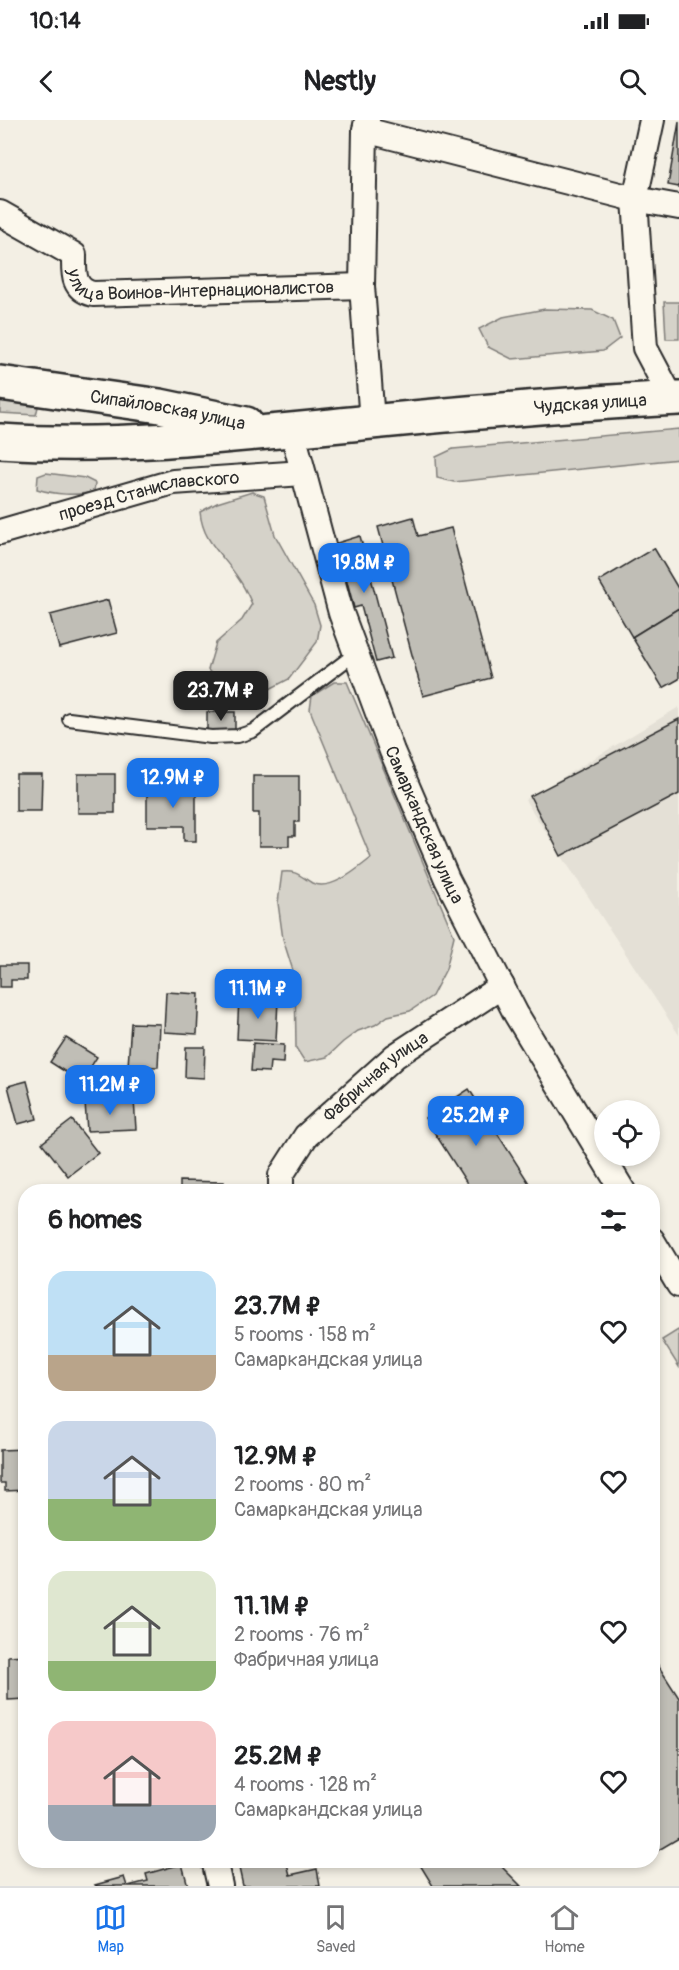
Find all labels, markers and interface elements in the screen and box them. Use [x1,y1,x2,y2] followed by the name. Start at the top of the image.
[30,7,81,35] text: 10:14
[30,65,63,98] icon: back
[303,65,376,98] text: Nestly
[616,65,649,98] icon: search
[62,267,335,306] street label: улица Воинов-Интернационалистов
[89,385,247,436] street label: Сипайловская улица
[533,389,648,419] street label: Чудская улица
[56,466,240,526] street label: проезд Станиславского
[309,543,419,594] pin: 19.8M ₽
[332,550,396,575] text: 19.8M ₽
[166,671,276,722] pin: 23.7M ₽
[187,678,255,703] text: 23.7M ₽
[379,743,469,908] street label: Самаркандская улица
[118,758,228,809] pin: 12.9M ₽
[141,765,205,790] text: 12.9M ₽
[203,969,313,1020] pin: 11.1M ₽
[229,976,287,1001] text: 11.1M ₽
[318,1026,433,1127] street label: Фабричная улица
[55,1065,165,1116] pin: 11.2M ₽
[79,1072,141,1097] text: 11.2M ₽
[421,1096,531,1147] pin: 25.2M ₽
[594,1100,660,1166] map controls
[594,1100,660,1166] button: locate
[442,1103,510,1128] text: 25.2M ₽
[48,1204,142,1236] text: 6 homes
[597,1204,630,1237] icon: filters
[234,1290,322,1322] text: 23.7M ₽
[96,1295,168,1367] icon: home
[597,1315,630,1348] icon: heart
[234,1322,376,1347] text: 5 rooms · 158 m²
[234,1347,422,1372] text: Самаркандская улица
[234,1440,318,1472] text: 12.9M ₽
[96,1445,168,1517] icon: home
[597,1465,630,1498] icon: heart
[234,1472,371,1497] text: 2 rooms · 80 m²
[234,1497,422,1522] text: Самаркандская улица
[234,1590,310,1622] text: 11.1M ₽
[96,1595,168,1667] icon: home
[597,1615,630,1648] icon: heart
[234,1622,370,1647] text: 2 rooms · 76 m²
[234,1647,379,1672] text: Фабричная улица
[234,1740,323,1772] text: 25.2M ₽
[96,1745,168,1817] icon: home
[597,1765,630,1798] icon: heart
[234,1772,377,1797] text: 4 rooms · 128 m²
[234,1797,422,1822] text: Самаркандская улица
[94,1901,127,1957] tab: Map
[316,1901,356,1957] tab: Saved
[544,1901,585,1957] tab: Home

